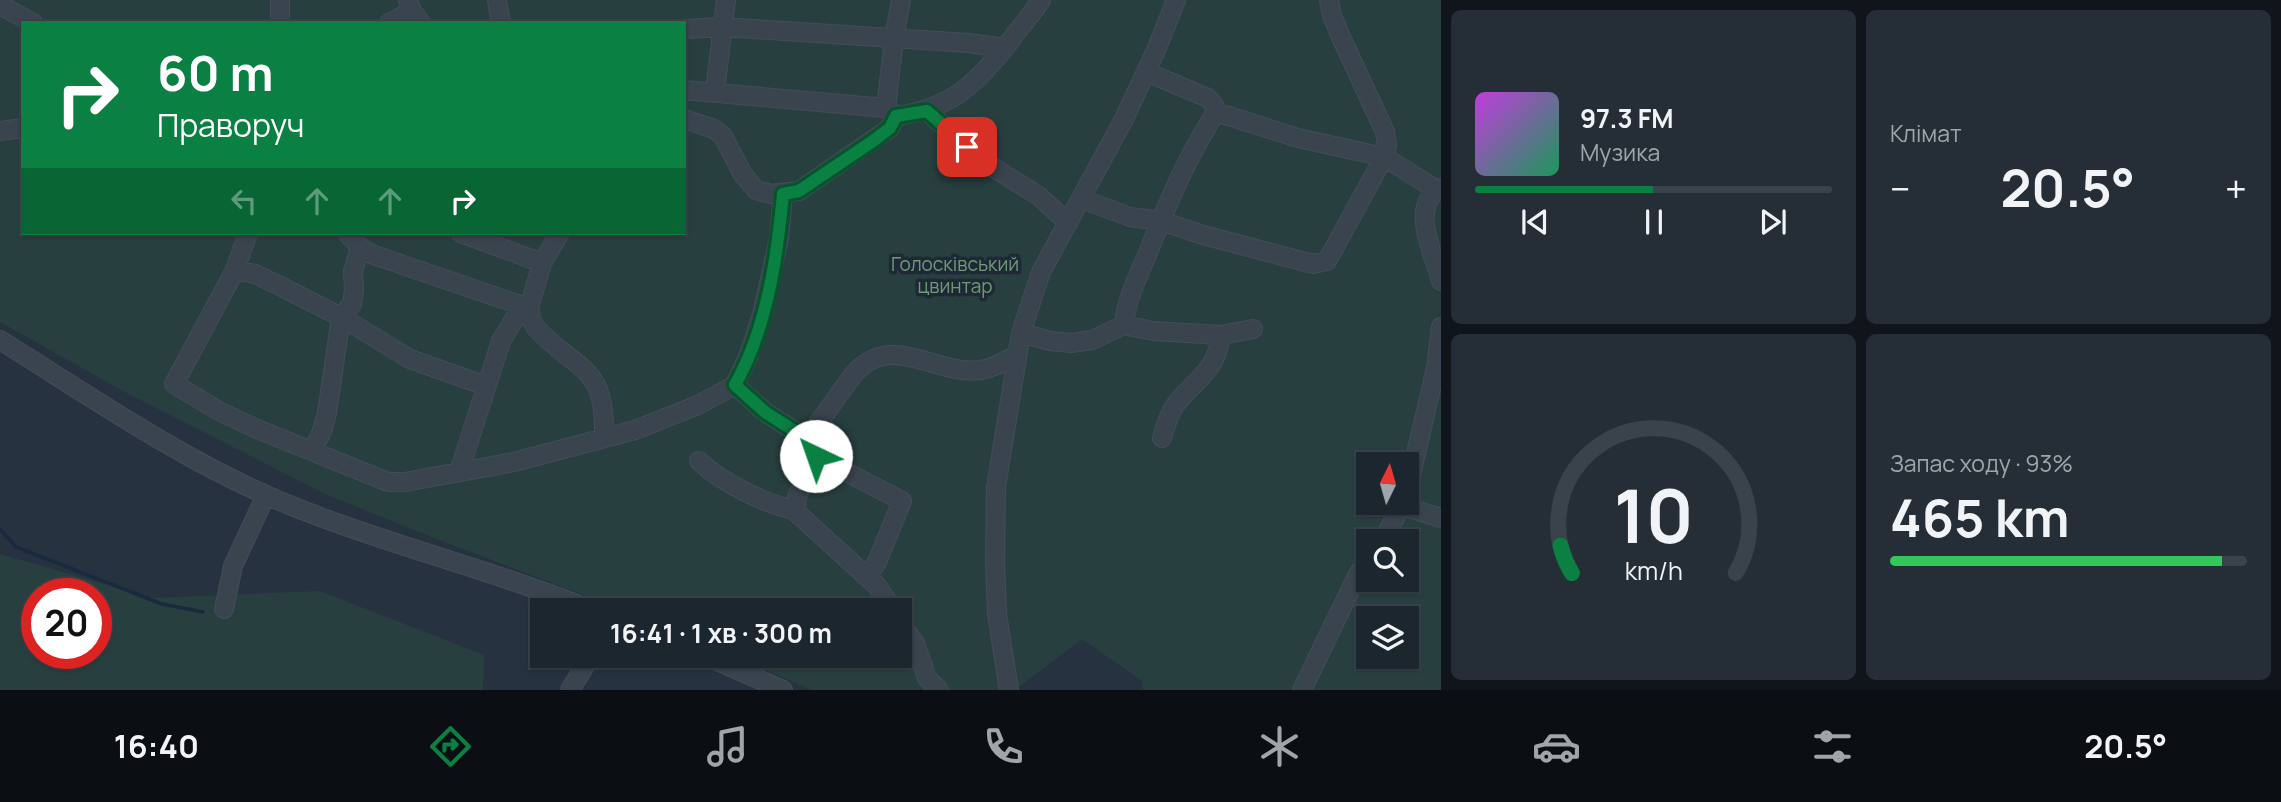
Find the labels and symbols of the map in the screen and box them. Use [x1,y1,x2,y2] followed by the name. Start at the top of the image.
[937,117,997,177] pin
[891,251,1019,299] park label: Голосківський цвинтар
[779,419,853,493] position arrow
[1356,452,1419,514] north arrow
[21,578,112,669] speed limit sign: 20

